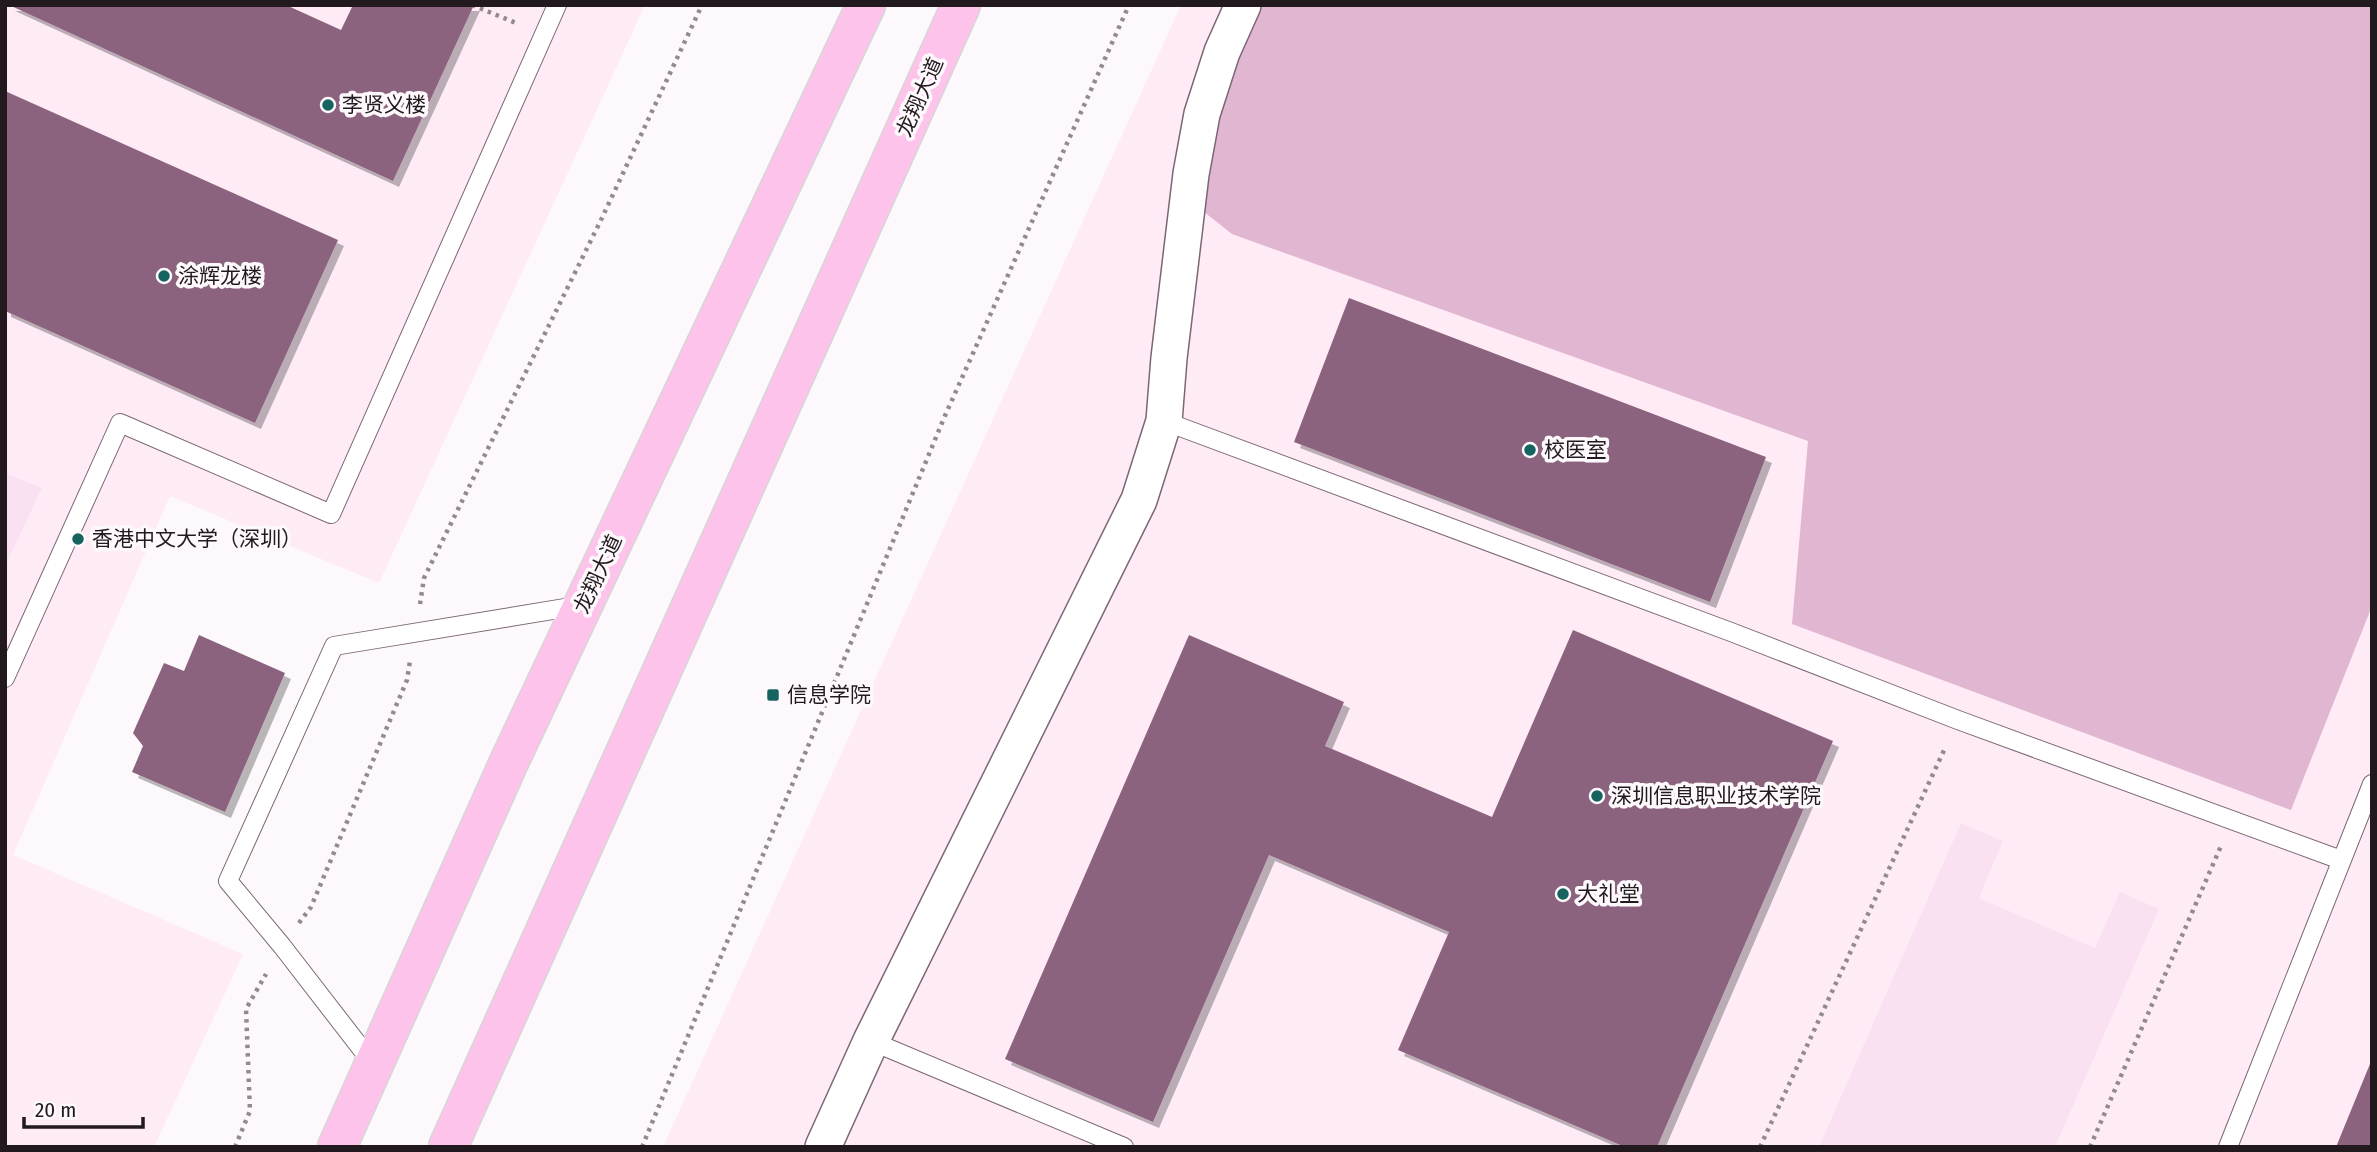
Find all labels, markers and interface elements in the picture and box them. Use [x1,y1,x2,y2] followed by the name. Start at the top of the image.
[891,53,949,141] street label: 龙翔大道
[342,92,426,118] place label: 李贤义楼
[320,97,336,113] marker: 李贤义楼
[178,263,262,289] place label: 涂辉龙楼
[156,268,172,284] marker: 涂辉龙楼
[1544,437,1607,463] place label: 校医室
[1522,442,1538,458] marker: 校医室
[92,526,302,552] place label: 香港中文大学（深圳）
[568,530,628,618] street label: 龙翔大道
[70,531,86,547] marker: 香港中文大学（深圳）
[787,682,871,708] place label: 信息学院
[765,687,781,703] marker: 信息学院
[1611,783,1821,809] place label: 深圳信息职业技术学院
[1589,788,1605,804] marker: 深圳信息职业技术学院
[1577,881,1640,907] place label: 大礼堂
[1555,886,1571,902] marker: 大礼堂
[24,1086,144,1130] scale bar
[35,1097,76,1123] text: 20 m

